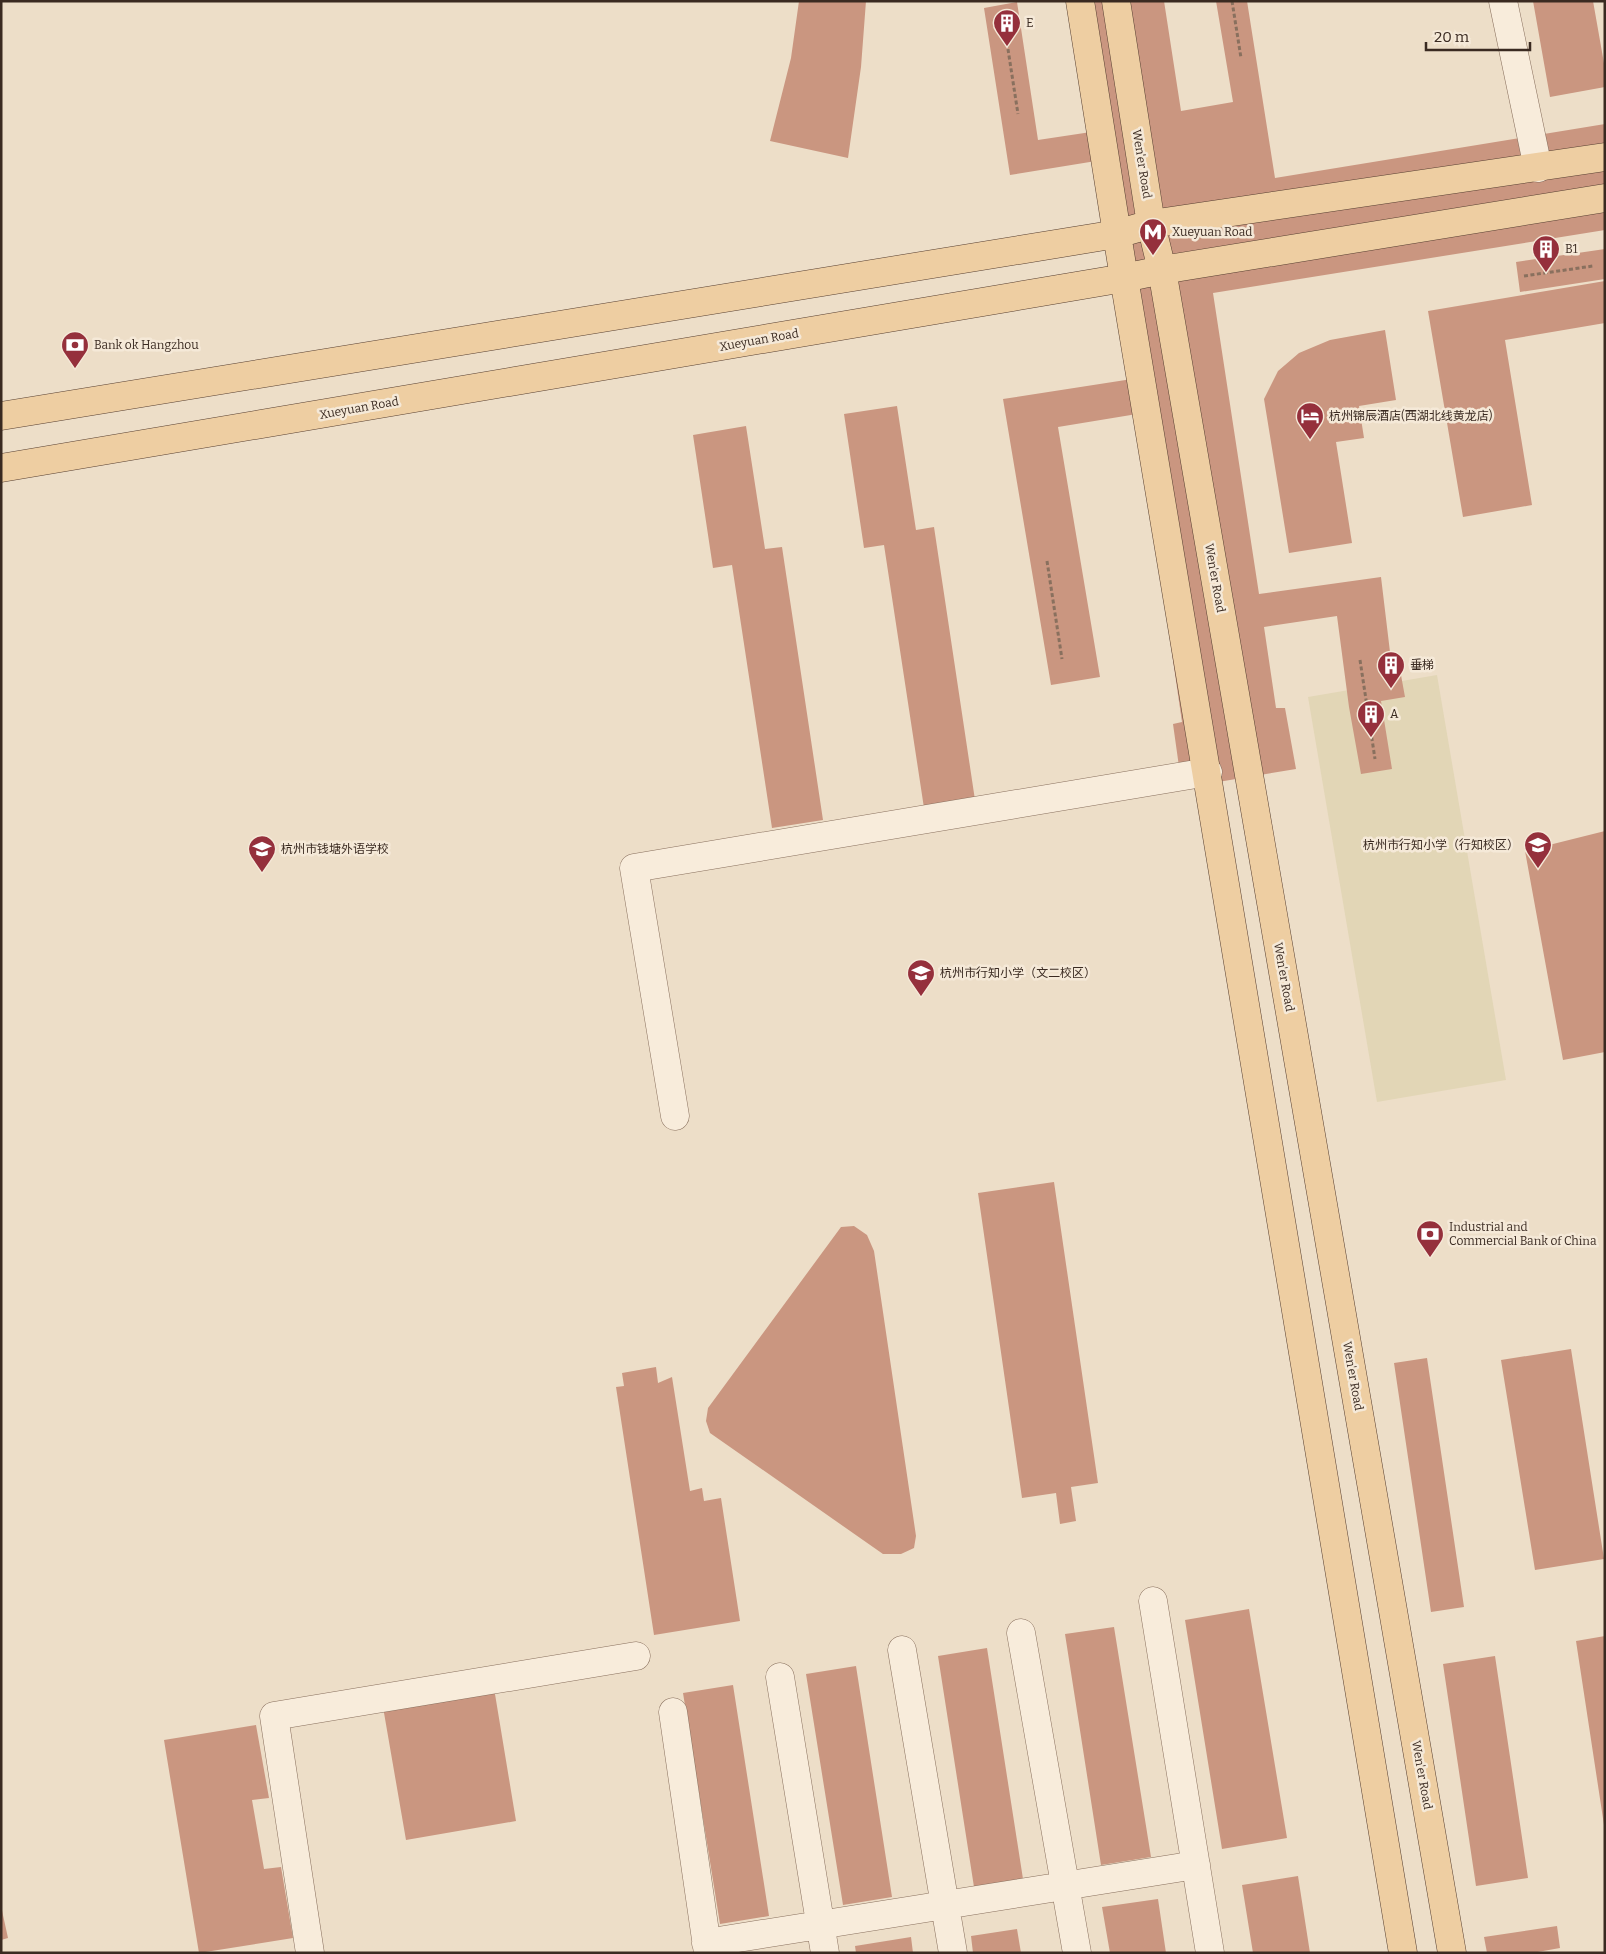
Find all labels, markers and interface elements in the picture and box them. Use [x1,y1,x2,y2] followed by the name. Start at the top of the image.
[992,8,1022,47] building icon: E
[1026,16,1033,30] place label: E
[1426,20,1530,52] scale bar
[1434,28,1470,46] text: 20 m
[1130,128,1154,200] street label: Wen'er Road
[1138,217,1168,256] metro station icon: Xueyuan Road
[1172,225,1252,239] place label: Xueyuan Road
[1531,234,1561,273] building icon: B1
[1565,242,1578,256] place label: B1
[718,326,800,354] street label: Xueyuan Road
[60,330,90,369] bank icon: Bank ok Hangzhou
[94,338,199,352] place label: Bank ok Hangzhou
[318,394,400,422] street label: Xueyuan Road
[1295,401,1325,440] hotel icon: 杭州锦辰酒店(西湖北线黄龙店)
[1329,408,1493,423] place label: 杭州锦辰酒店(西湖北线黄龙店)
[1202,542,1228,614] street label: Wen'er Road
[1376,650,1406,689] building icon: 垂梯
[1410,658,1434,672] place label: 垂梯
[1356,699,1386,738] building icon: A
[1390,707,1399,721] place label: A
[1523,830,1553,869] school or university icon: 杭州市行知小学（行知校区）
[247,834,277,873] school or university icon: 杭州市钱塘外语学校
[1363,838,1519,852] place label: 杭州市行知小学（行知校区）
[281,842,389,856] place label: 杭州市钱塘外语学校
[1271,941,1297,1013] street label: Wen'er Road
[906,958,936,997] school or university icon: 杭州市行知小学（文二校区）
[940,966,1096,980] place label: 杭州市行知小学（文二校区）
[1415,1219,1445,1258] bank icon: Industrial and Commercial Bank of China
[1449,1220,1597,1248] place label: Industrial and Commercial Bank of China
[1340,1340,1366,1412] street label: Wen'er Road
[1409,1739,1435,1811] street label: Wen'er Road

